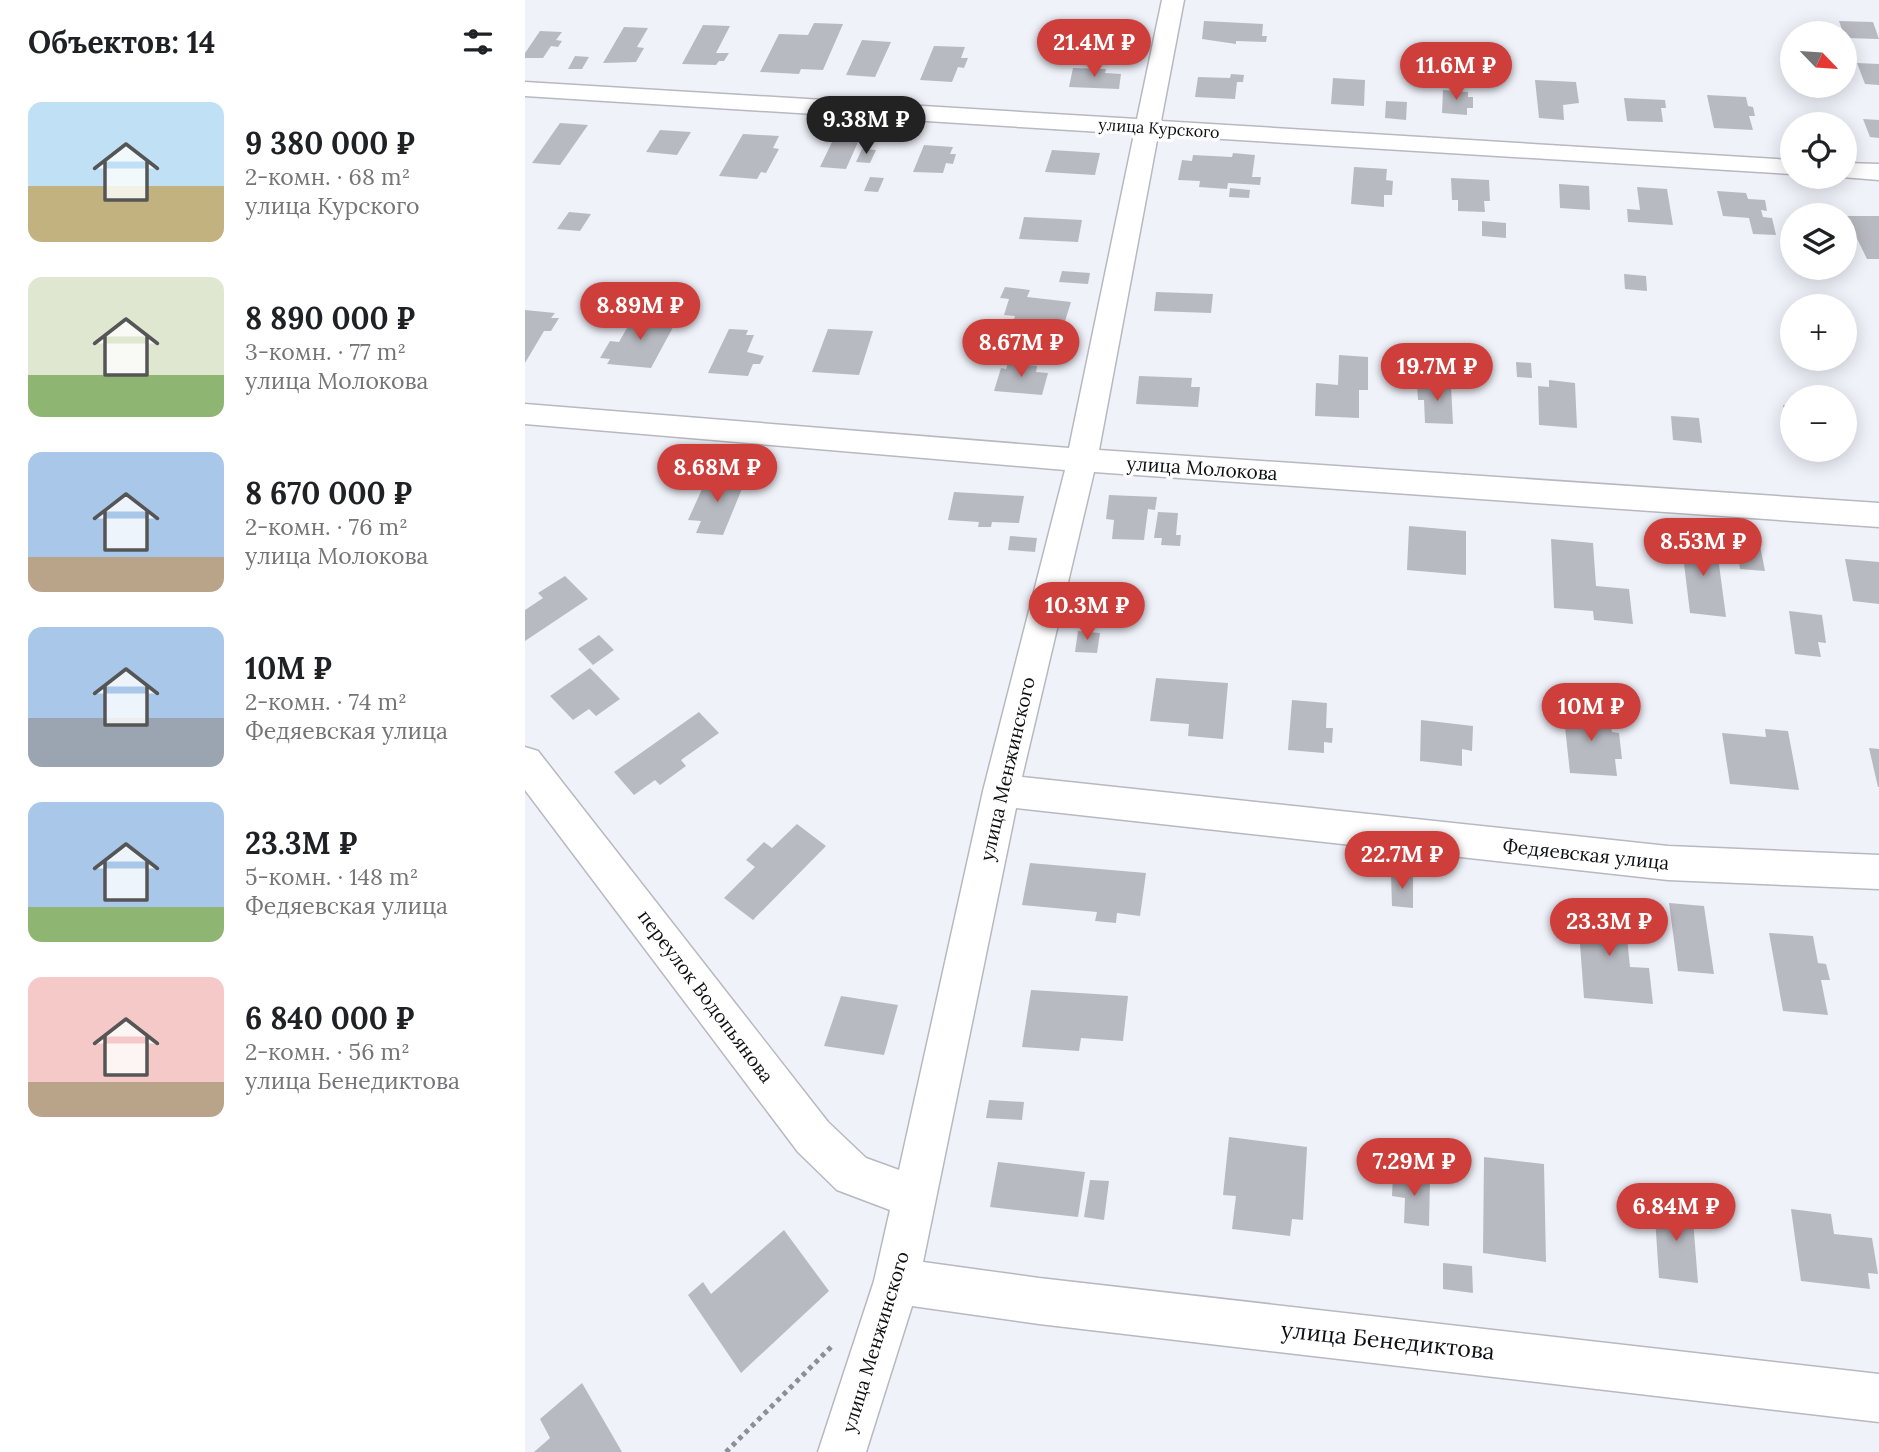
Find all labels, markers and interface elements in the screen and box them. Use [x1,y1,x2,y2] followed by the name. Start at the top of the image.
[1029,20,1159,79] pin: 21.4M ₽
[1780,21,1857,98] north arrow
[1780,21,1857,462] map controls
[28,23,215,61] text: Объектов: 14
[459,23,497,61] icon: filters
[1053,27,1135,56] text: 21.4M ₽
[1391,42,1521,102] pin: 11.6M ₽
[1416,50,1496,79] text: 11.6M ₽
[801,96,931,156] pin: 9.38M ₽
[823,104,909,133] text: 9.38M ₽
[1780,112,1857,189] button: locate
[1098,114,1220,142] street label: улица Курского
[245,124,415,162] text: 9 380 000 ₽
[84,130,168,214] icon: home
[245,162,410,191] text: 2-комн. · 68 m²
[245,191,420,220] text: улица Курского
[1780,203,1857,280] button: layers
[575,282,705,342] pin: 8.89M ₽
[596,290,684,319] text: 8.89M ₽
[1780,294,1857,371] button: +
[245,299,415,337] text: 8 890 000 ₽
[84,305,168,389] icon: home
[956,320,1086,379] pin: 8.67M ₽
[978,327,1064,356] text: 8.67M ₽
[245,337,406,366] text: 3-комн. · 77 m²
[1372,344,1502,403] pin: 19.7M ₽
[1397,351,1477,380] text: 19.7M ₽
[245,366,428,395] text: улица Молокова
[1780,385,1857,462] button: −
[652,444,782,504] pin: 8.68M ₽
[1126,451,1279,485] street label: улица Молокова
[673,452,761,481] text: 8.68M ₽
[245,474,412,512] text: 8 670 000 ₽
[84,480,168,564] icon: home
[245,512,408,541] text: 2-комн. · 76 m²
[1638,518,1768,578] pin: 8.53M ₽
[1660,526,1746,555] text: 8.53M ₽
[245,541,428,570] text: улица Молокова
[1022,582,1152,642] pin: 10.3M ₽
[1045,590,1129,619] text: 10.3M ₽
[245,649,332,687] text: 10M ₽
[84,655,168,739] icon: home
[974,675,1040,863] street label: улица Менжинского
[1542,684,1640,743] pin: 10M ₽
[245,687,407,716] text: 2-комн. · 74 m²
[1558,691,1624,720] text: 10M ₽
[245,716,448,745] text: Федяевская улица
[245,824,357,862] text: 23.3M ₽
[84,830,168,914] icon: home
[1337,832,1467,891] pin: 22.7M ₽
[1501,833,1671,875] street label: Федяевская улица
[1361,839,1443,868] text: 22.7M ₽
[245,862,418,891] text: 5-комн. · 148 m²
[245,891,448,920] text: Федяевская улица
[1544,898,1674,958] pin: 23.3M ₽
[633,905,779,1088] street label: переулок Водопьянова
[1566,906,1652,935] text: 23.3M ₽
[245,999,414,1037] text: 6 840 000 ₽
[84,1005,168,1089] icon: home
[245,1037,410,1066] text: 2-комн. · 56 m²
[245,1066,460,1095] text: улица Бенедиктова
[1349,1138,1479,1198] pin: 7.29M ₽
[1373,1146,1455,1175] text: 7.29M ₽
[1611,1184,1741,1243] pin: 6.84M ₽
[1633,1191,1719,1220] text: 6.84M ₽
[836,1248,914,1436] street label: улица Менжинского
[1280,1314,1496,1366] street label: улица Бенедиктова

